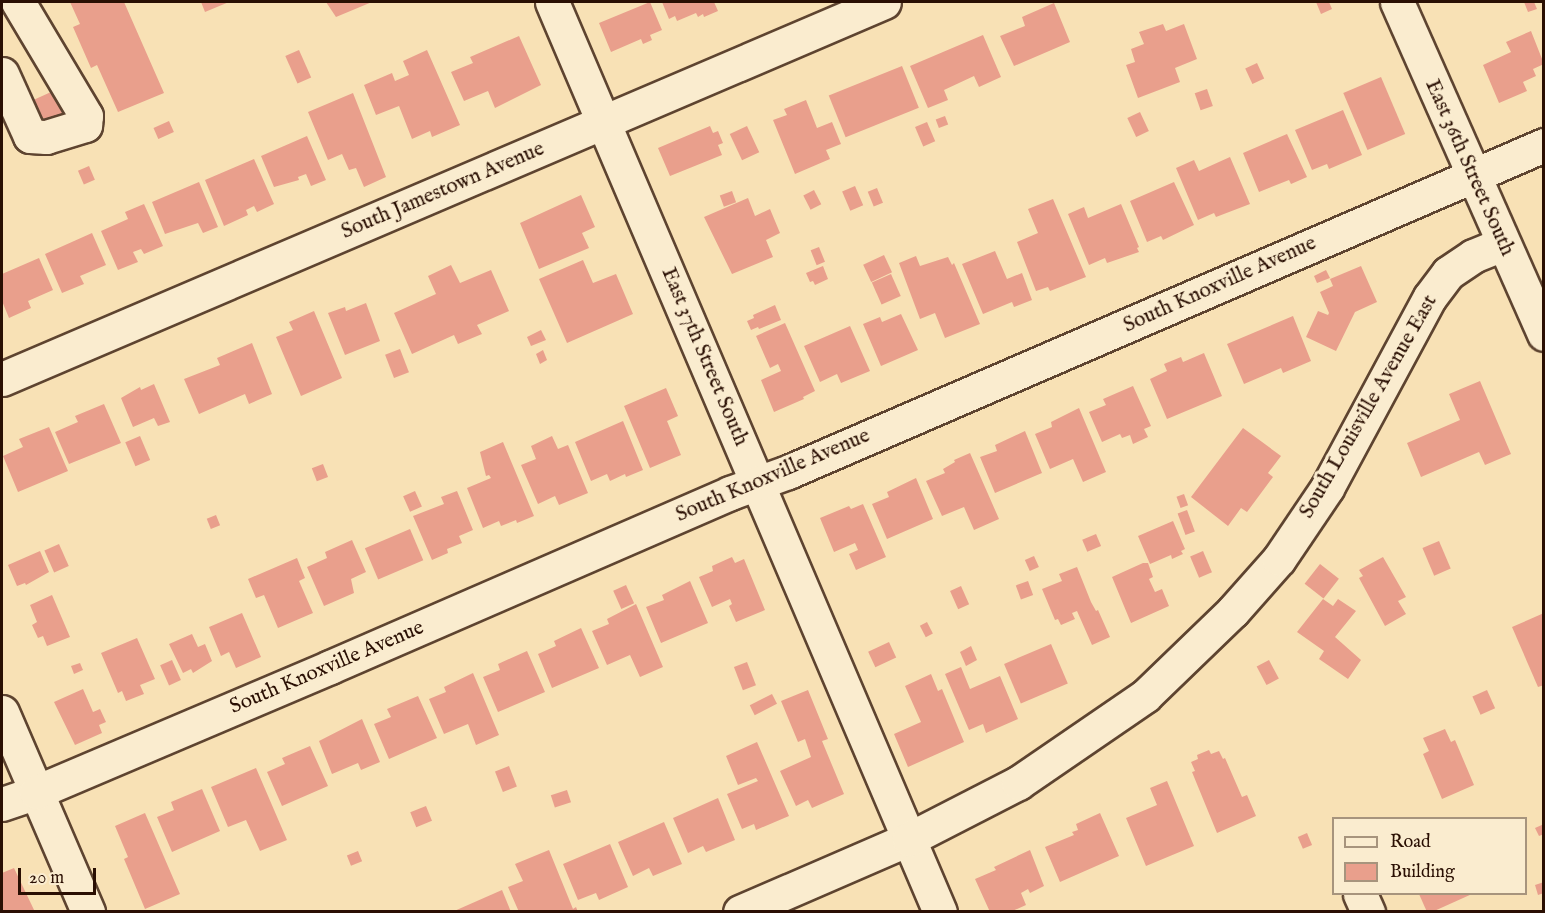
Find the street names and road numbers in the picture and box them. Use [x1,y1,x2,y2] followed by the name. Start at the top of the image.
[1419,76,1519,260] street label: East 36th Street South
[338,137,548,245] street label: South Jamestown Avenue
[1120,231,1320,339] street label: South Knoxville Avenue
[655,264,753,450] street label: East 37th Street South
[1295,291,1443,523] street label: South Louisville Avenue East
[672,424,874,528] street label: South Knoxville Avenue
[226,616,428,720] street label: South Knoxville Avenue

